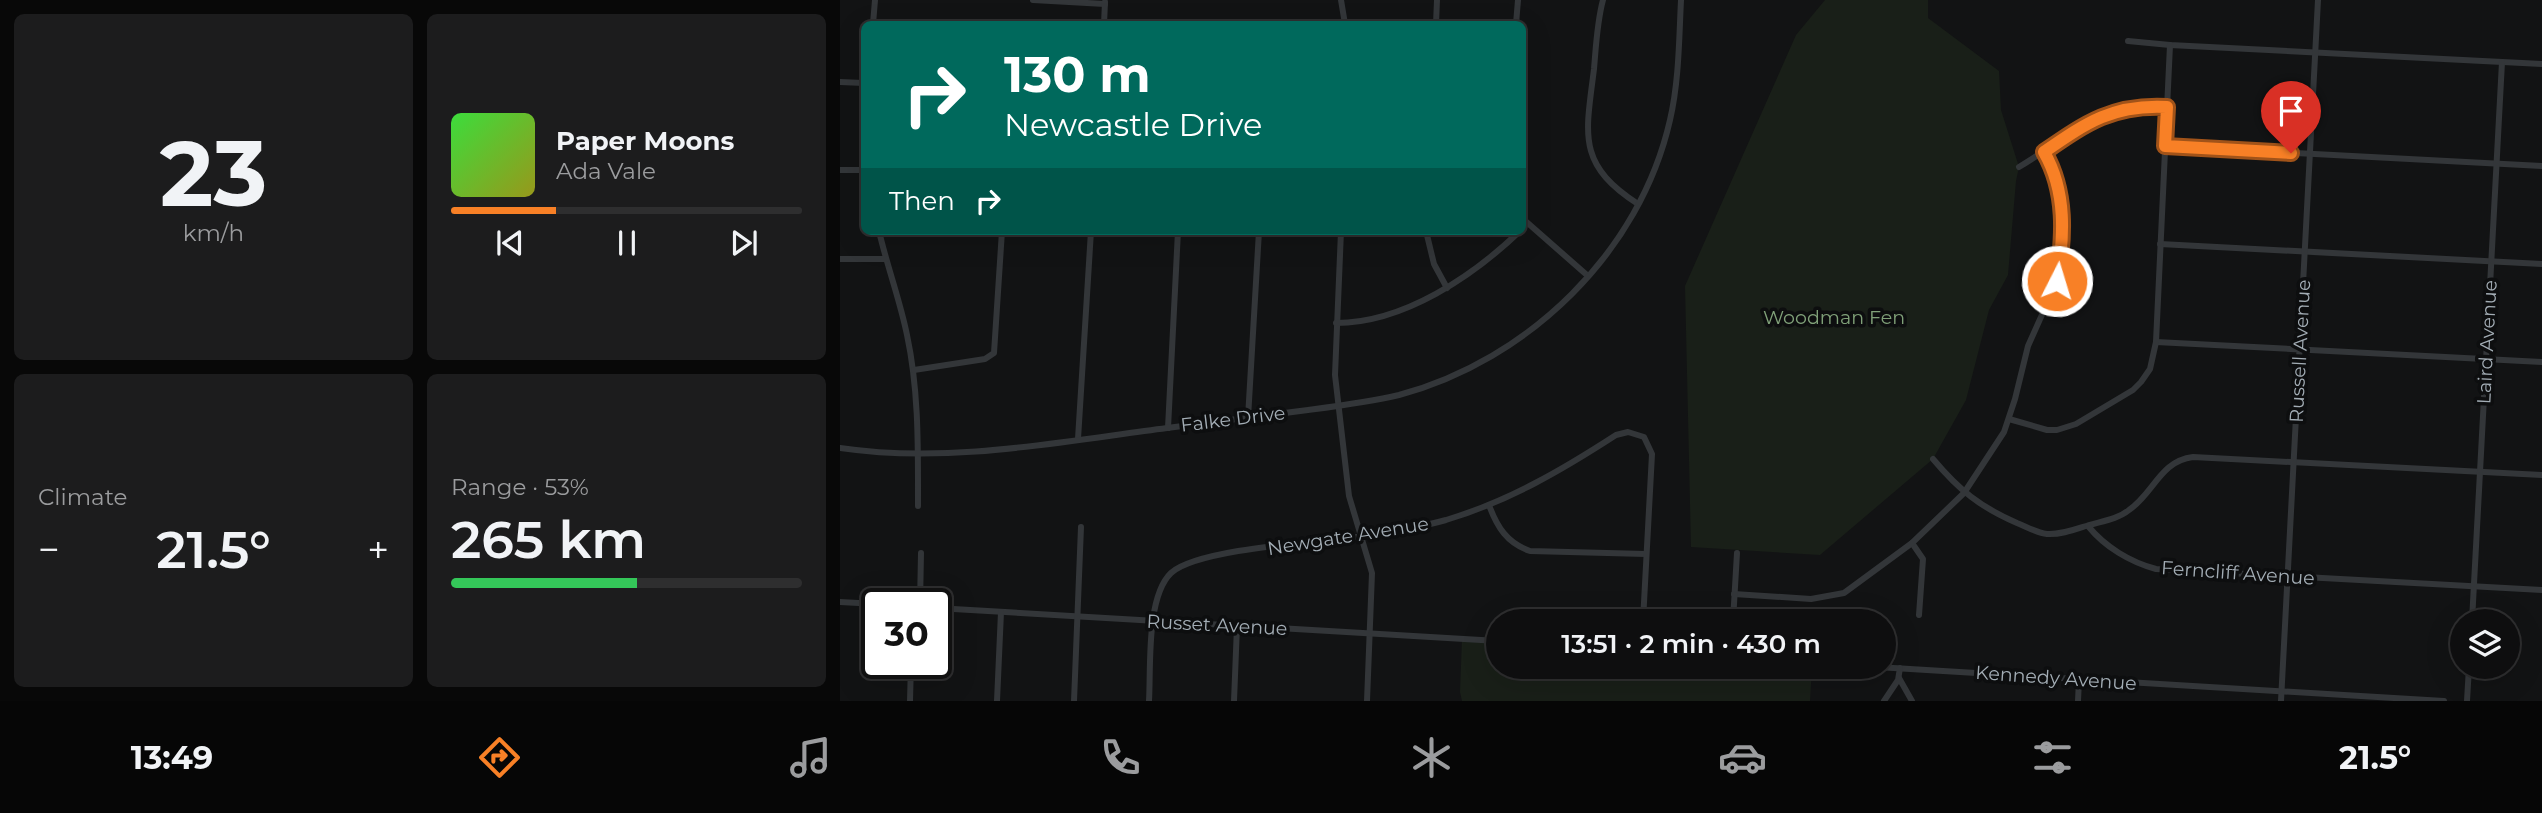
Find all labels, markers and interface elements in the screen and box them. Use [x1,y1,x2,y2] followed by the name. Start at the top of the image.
[1004,45,1151,104] text: 130 m
[889,49,980,140] icon: right
[2261,81,2321,153] pin
[2272,92,2310,130] icon: arrive
[1004,105,1262,144] text: Newcastle Drive
[160,118,267,229] text: 23
[556,125,734,157] text: Paper Moons
[556,157,656,185] text: Ada Vale
[969,182,1007,220] icon: right
[889,185,955,217] text: Then
[183,219,244,247] text: km/h
[491,224,529,262] icon: previous
[608,224,646,262] icon: pause
[725,224,763,262] icon: next
[2020,244,2094,318] position arrow
[2285,279,2315,423] street label: Russell Avenue
[2472,279,2502,405] street label: Laird Avenue
[1763,306,1905,329] park label: Woodman Fen
[1179,401,1287,437] street label: Falke Drive
[451,473,589,501] text: Range · 53%
[38,483,127,511] text: Climate
[451,508,646,571] text: 265 km
[1266,512,1430,560] street label: Newgate Avenue
[156,518,271,581] text: 21.5°
[38,526,60,573] text: −
[367,526,389,573] text: +
[2160,556,2316,590] street label: Ferncliff Avenue
[861,588,952,679] speed limit sign: 30
[2450,609,2520,679] map controls
[2450,609,2520,679] button: layers
[1146,610,1288,640] street label: Russet Avenue
[1561,628,1821,660] text: 13:51 · 2 min · 430 m
[1975,661,2137,695] street label: Kennedy Avenue
[475,733,524,782] icon: directions
[786,733,835,782] icon: music
[1096,733,1145,782] icon: phone
[1407,733,1456,782] icon: climate
[1718,733,1767,782] icon: car
[2028,733,2077,782] icon: filters
[131,738,213,777] text: 13:49
[2339,738,2411,777] text: 21.5°

